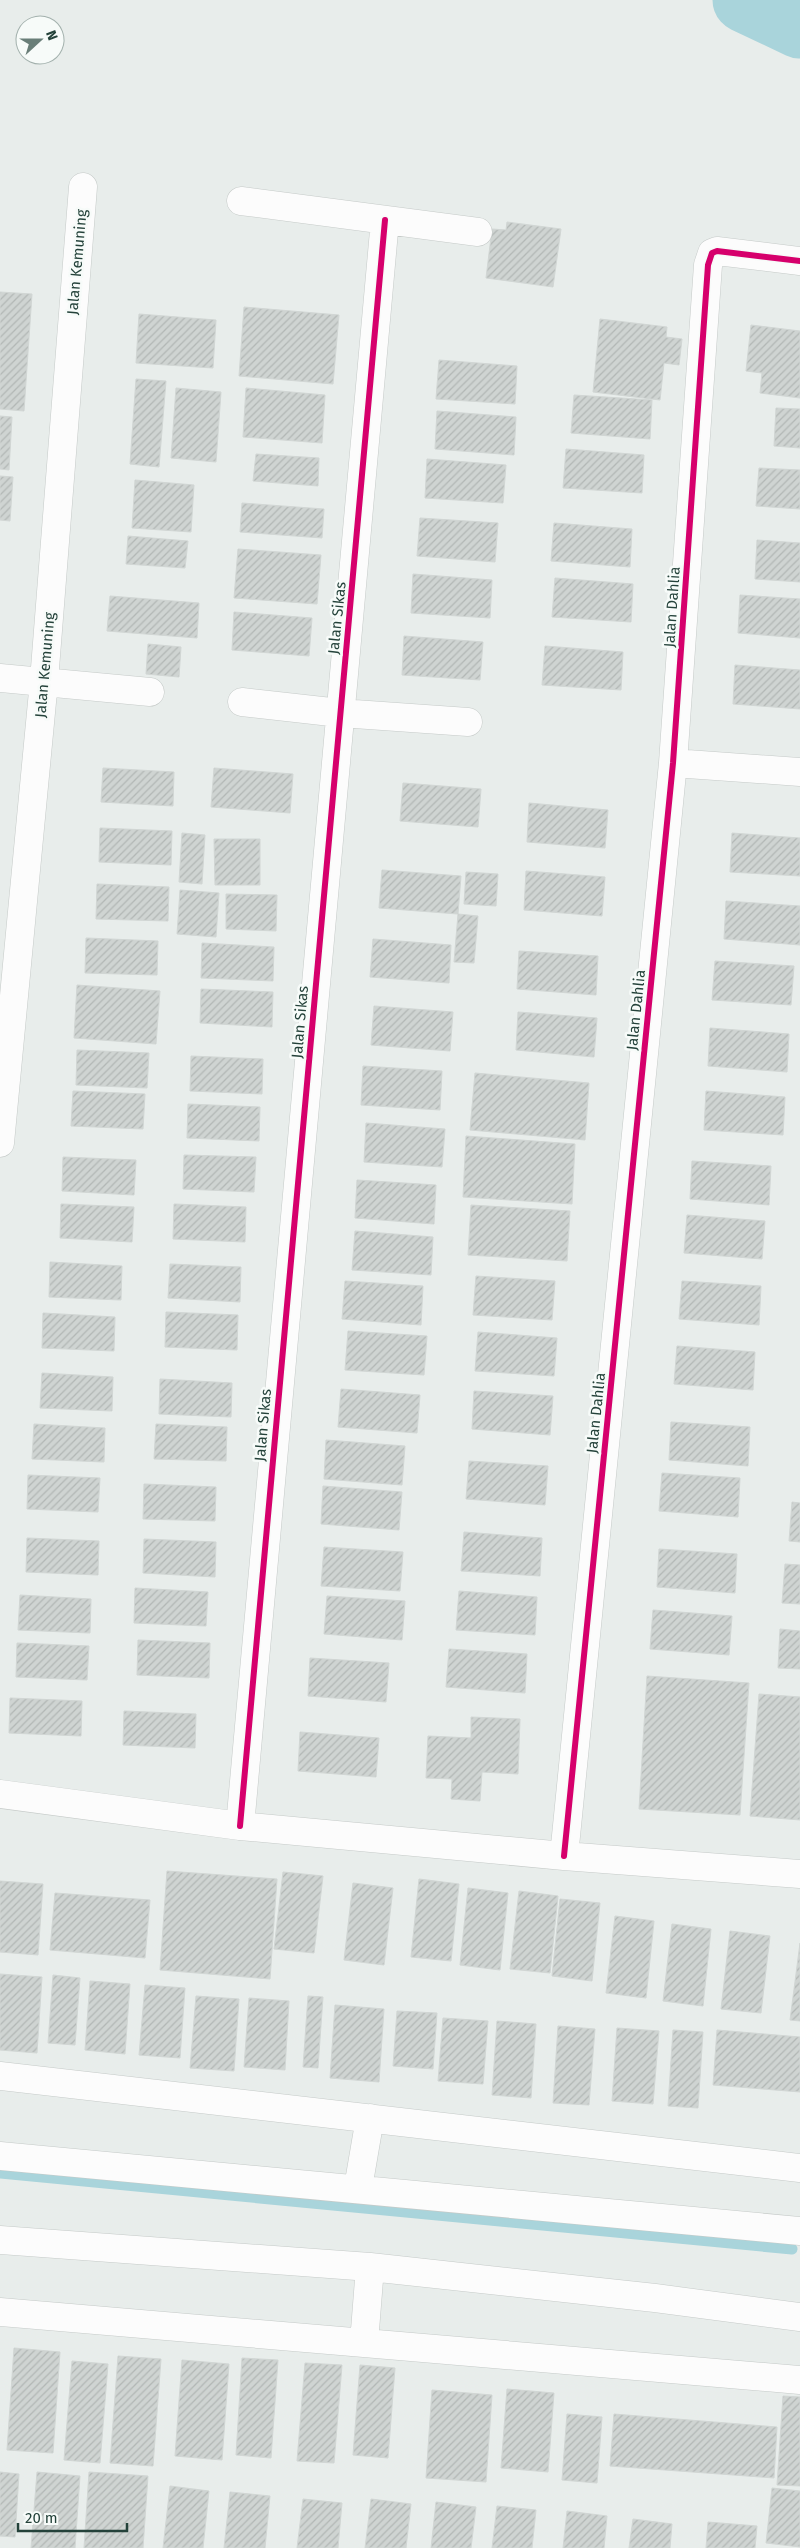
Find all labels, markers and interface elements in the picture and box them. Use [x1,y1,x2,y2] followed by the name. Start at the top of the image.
[15,15,65,65] north arrow
[42,28,61,43] text: N
[63,208,91,315] street label: Jalan Kemuning
[660,566,684,648] street label: Jalan Dahlia
[324,581,350,655] street label: Jalan Sikas
[31,611,59,718] street label: Jalan Kemuning
[623,969,649,1051] street label: Jalan Dahlia
[288,985,312,1059] street label: Jalan Sikas
[583,1372,609,1454] street label: Jalan Dahlia
[251,1388,275,1462] street label: Jalan Sikas
[18,2500,126,2532] scale bar
[25,2509,58,2527] text: 20 m

